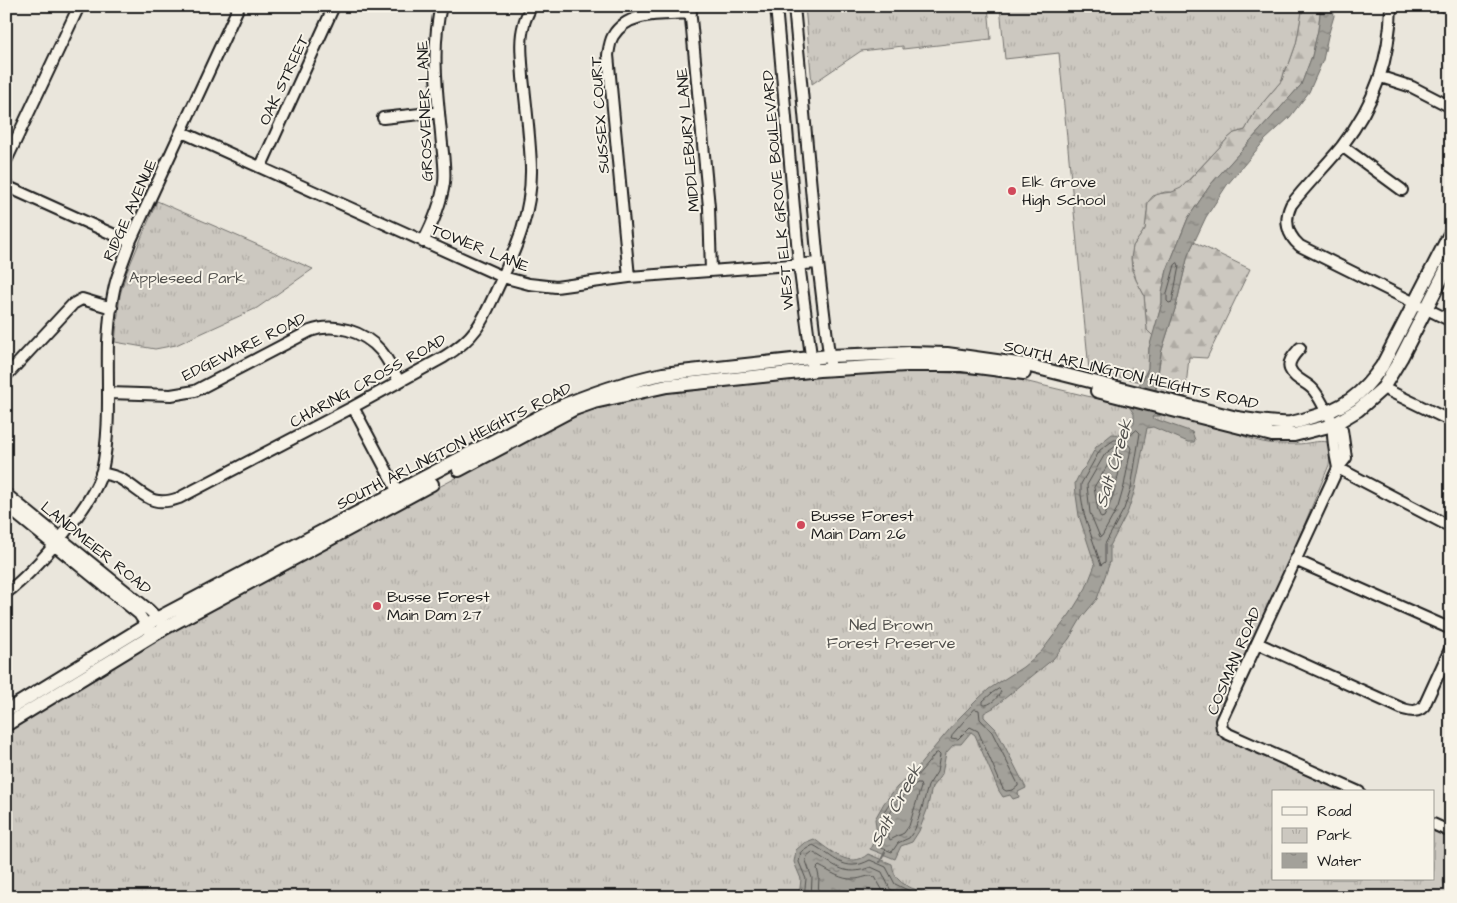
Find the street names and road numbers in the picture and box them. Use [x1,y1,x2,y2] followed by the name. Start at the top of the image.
[253,31,315,129] street label: OAK STREET
[412,40,438,182] street label: GROSVENER LANE
[585,55,615,174] street label: SUSSEX COURT
[671,67,705,213] street label: MIDDLEBURY LANE
[757,69,799,311] street label: WEST ELK GROVE BOULEVARD
[98,155,163,264] street label: RIDGE AVENUE
[428,218,533,278] street label: TOWER LANE
[178,307,310,387] street label: EDGEWARE ROAD
[286,329,450,433] street label: CHARING CROSS ROAD
[1001,335,1261,415] street label: SOUTH ARLINGTON HEIGHTS ROAD
[333,377,575,515] street label: SOUTH ARLINGTON HEIGHTS ROAD
[36,496,156,600] street label: LANDMEIER ROAD
[1201,604,1267,718] street label: COSMAN ROAD

